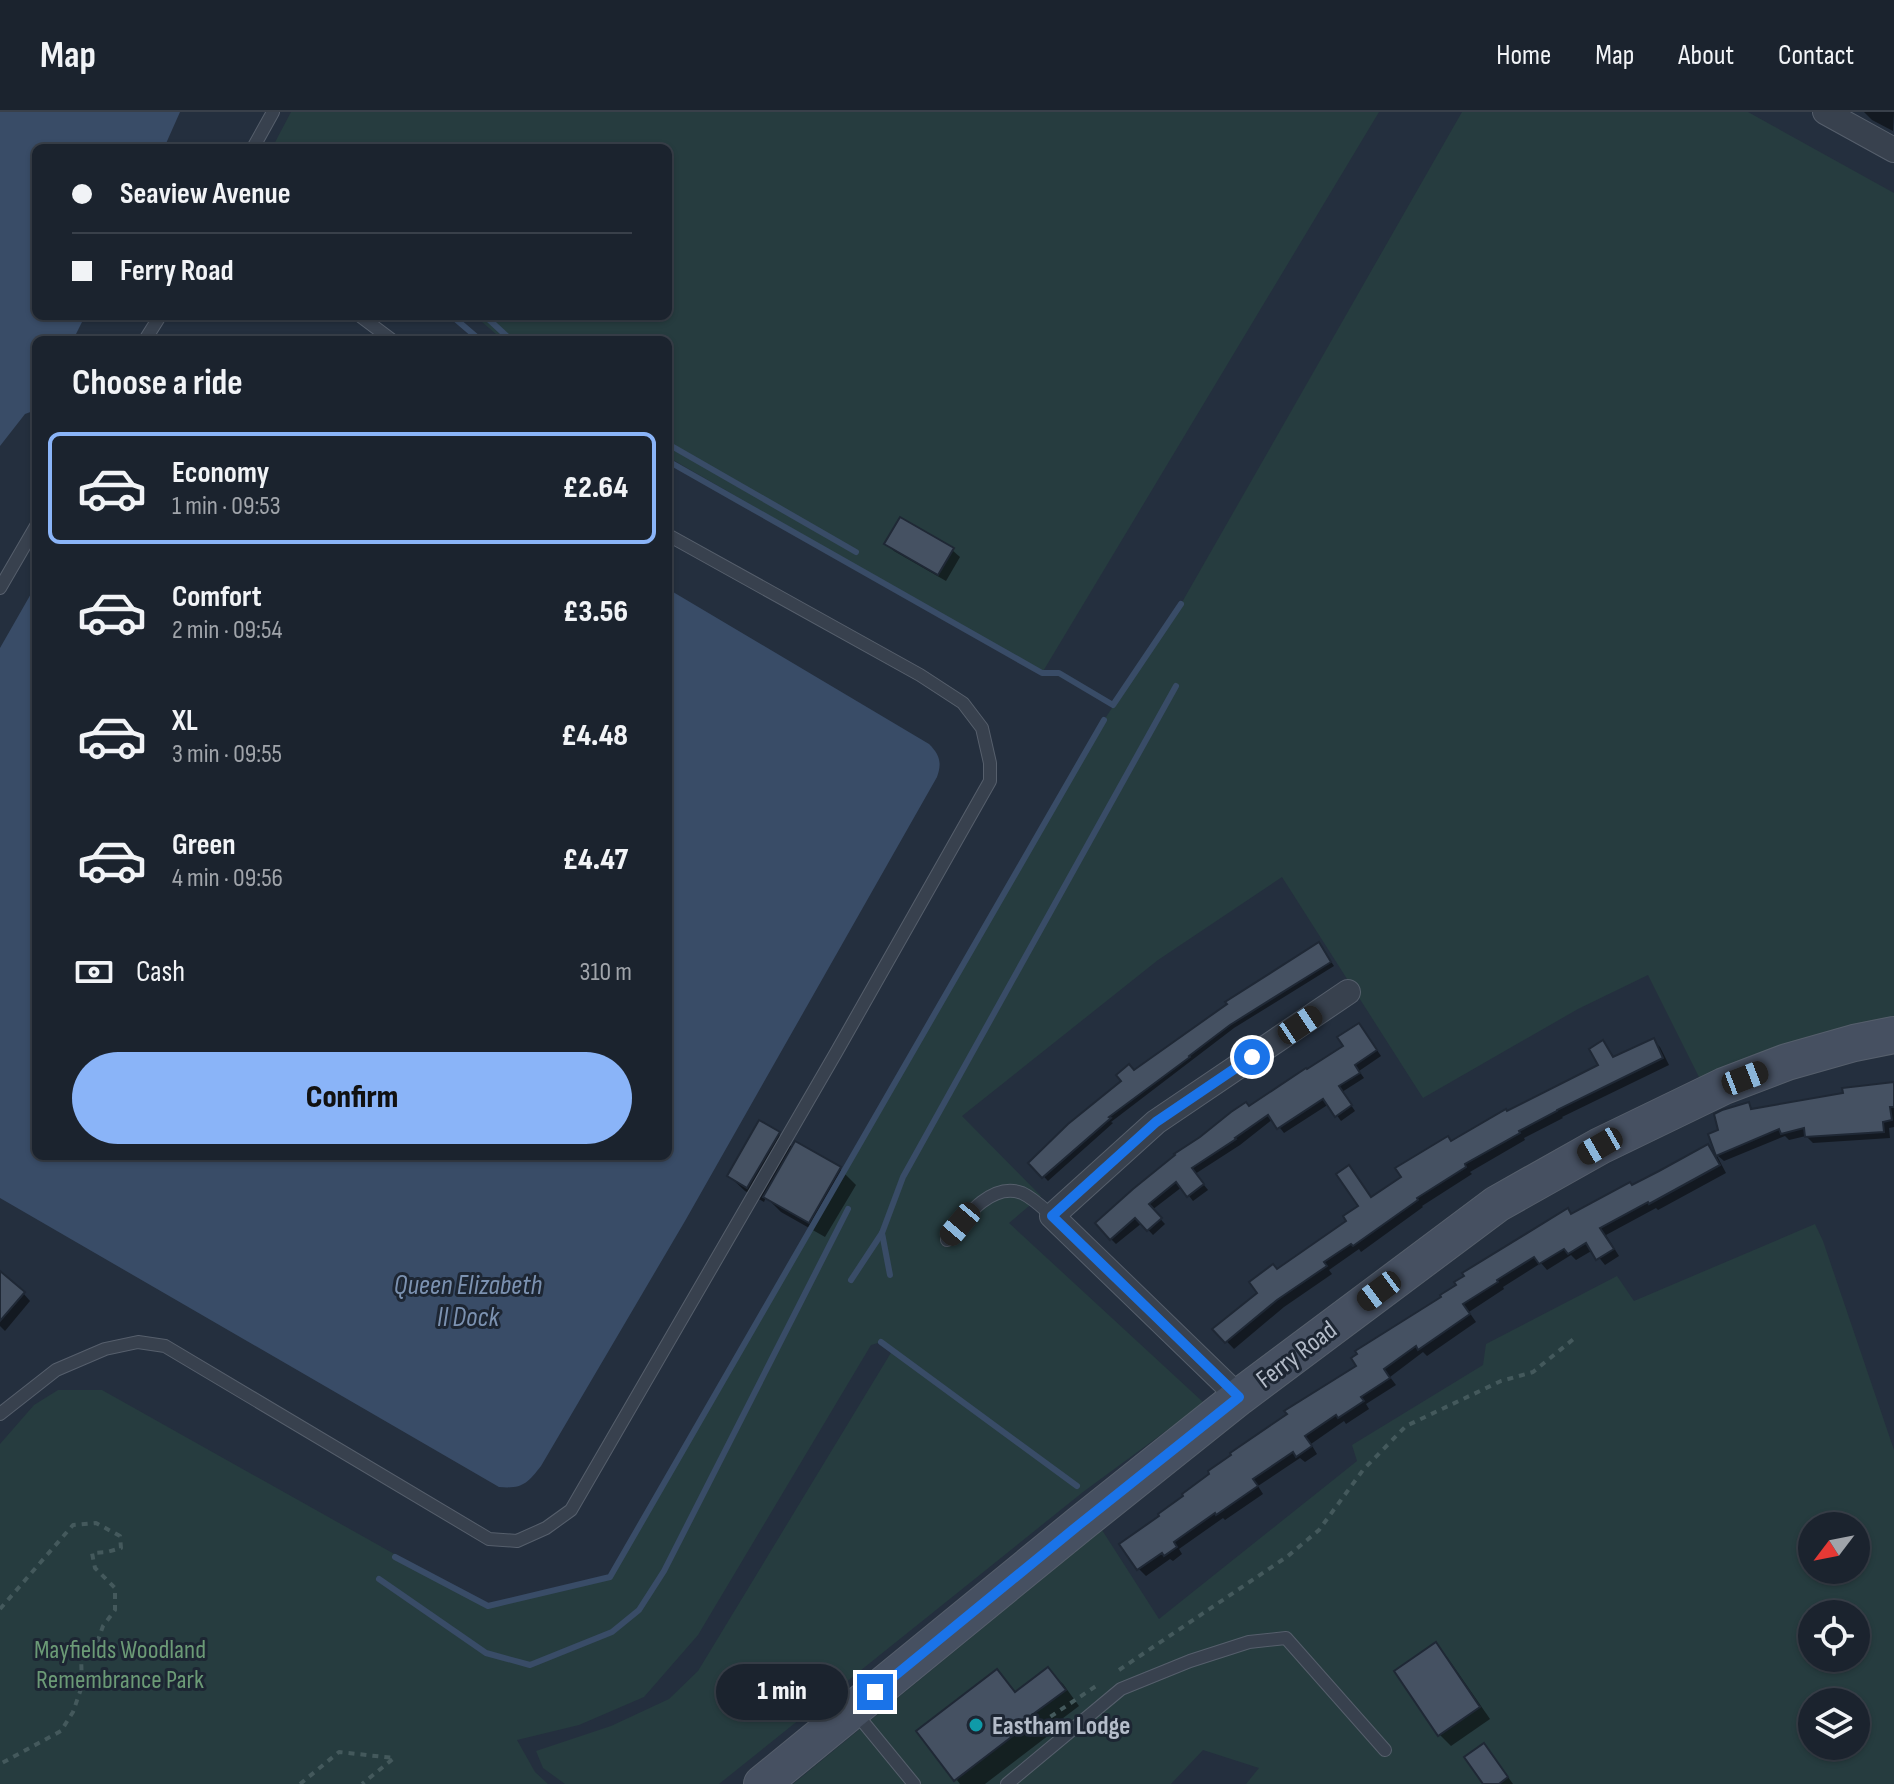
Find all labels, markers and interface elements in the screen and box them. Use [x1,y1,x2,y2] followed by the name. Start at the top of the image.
[40,33,96,78] text: Map
[1496,39,1551,72] text: Home
[1595,39,1634,72] text: Map
[1678,39,1734,72] text: About
[1778,39,1854,72] text: Contact
[120,176,291,212] text: Seaview Avenue
[120,253,234,289] text: Ferry Road
[72,362,243,405] text: Choose a ride
[76,452,148,524] icon: car
[172,455,269,491] text: Economy
[563,470,628,506] text: £2.64
[172,491,281,522] text: 1 min · 09:53
[76,576,148,648] icon: car
[172,579,262,615] text: Comfort
[563,594,628,630] text: £3.56
[172,615,282,646] text: 2 min · 09:54
[76,700,148,772] icon: car
[172,703,198,739] text: XL
[561,718,628,754] text: £4.48
[172,739,282,770] text: 3 min · 09:55
[76,824,148,896] icon: car
[172,827,236,863] text: Green
[563,842,628,878] text: £4.47
[172,863,283,894] text: 4 min · 09:56
[72,950,116,994] icon: cash
[136,954,185,990] text: Cash
[580,957,632,988] text: 310 m
[1273,1002,1327,1048] car
[1234,1039,1270,1075] route start
[72,1052,632,1144] button: Confirm
[1718,1058,1772,1098] car
[1573,1124,1627,1168] car
[935,1198,985,1250] car
[1353,1267,1405,1315] car
[394,1269,542,1334] water label: Queen Elizabeth II Dock
[1251,1315,1343,1395] street label: Ferry Road
[1798,1512,1870,1584] north arrow
[1798,1512,1870,1760] map controls
[1798,1600,1870,1672] button: locate
[34,1635,206,1696] park label: Mayfields Woodland Remembrance Park
[715,1664,847,1720] callout: 1 min
[857,1674,893,1710] route end
[757,1676,807,1707] text: 1 min
[1798,1688,1870,1760] button: layers
[992,1711,1130,1742] place label: Eastham Lodge
[967,1716,985,1734] marker: Eastham Lodge

